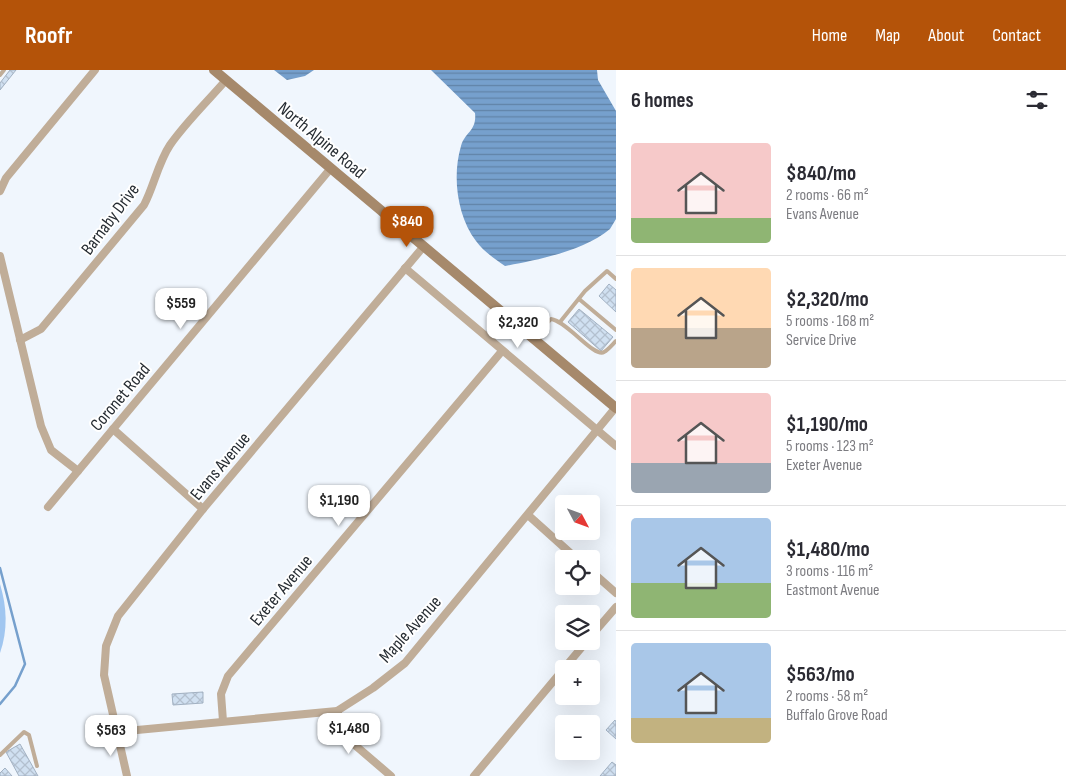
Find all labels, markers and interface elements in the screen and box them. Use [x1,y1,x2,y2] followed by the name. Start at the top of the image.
[25,21,72,50] text: Roofr
[812,25,847,46] text: Home
[875,25,900,46] text: Map
[928,25,964,46] text: About
[992,25,1041,46] text: Contact
[1023,86,1051,114] icon: filters
[631,88,694,113] text: 6 homes
[274,98,370,183] street label: North Alpine Road
[786,161,856,186] text: $840/mo
[671,163,731,223] icon: home
[77,180,144,259] street label: Barnaby Drive
[786,186,869,205] text: 2 rooms · 66 m²
[786,205,859,224] text: Evans Avenue
[377,206,437,248] pin: $840
[392,212,422,231] text: $840
[786,287,869,312] text: $2,320/mo
[151,288,211,330] pin: $559
[671,288,731,348] icon: home
[166,294,196,313] text: $559
[477,306,559,349] pin: $2,320
[786,312,874,331] text: 5 rooms · 168 m²
[498,313,538,332] text: $2,320
[786,331,856,350] text: Service Drive
[86,359,155,435] street label: Coronet Road
[786,412,868,437] text: $1,190/mo
[671,413,731,473] icon: home
[186,428,255,505] street label: Evans Avenue
[786,437,874,456] text: 5 rooms · 123 m²
[786,456,862,475] text: Exeter Avenue
[298,484,380,527] pin: $1,190
[319,491,359,510] text: $1,190
[555,495,600,540] north arrow
[555,495,600,760] map controls
[786,537,870,562] text: $1,480/mo
[671,538,731,598] icon: home
[555,550,600,595] button: locate
[246,551,317,630] street label: Exeter Avenue
[786,562,873,581] text: 3 rooms · 116 m²
[786,581,880,600] text: Eastmont Avenue
[375,592,446,667] street label: Maple Avenue
[555,605,600,650] button: layers
[555,660,600,705] button: +
[786,662,855,687] text: $563/mo
[671,663,731,723] icon: home
[786,687,868,706] text: 2 rooms · 58 m²
[786,706,888,725] text: Buffalo Grove Road
[308,712,390,755] pin: $1,480
[81,714,141,757] pin: $563
[555,715,600,760] button: −
[328,719,370,738] text: $1,480
[96,721,126,740] text: $563

